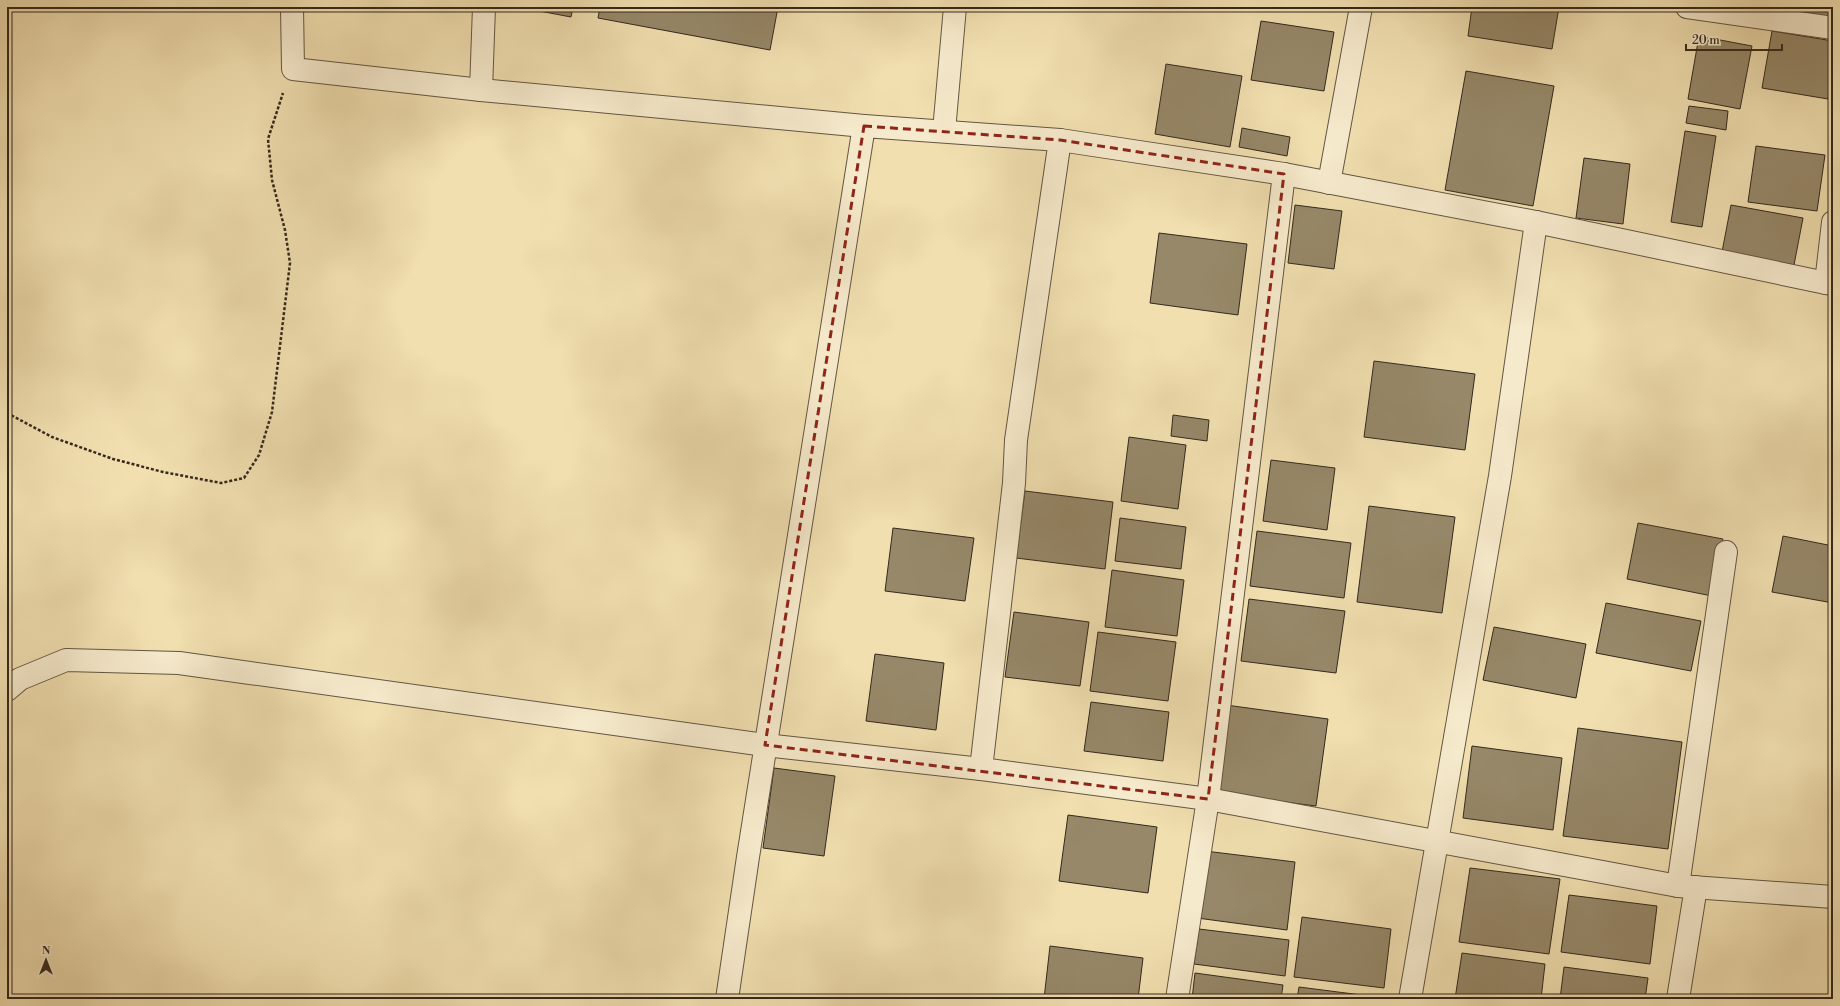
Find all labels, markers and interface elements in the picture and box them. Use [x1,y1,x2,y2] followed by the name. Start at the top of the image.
[1686,26,1782,52] scale bar
[1692,33,1720,48] text: 20 m
[26,940,66,980] north arrow
[42,944,51,958] text: N

